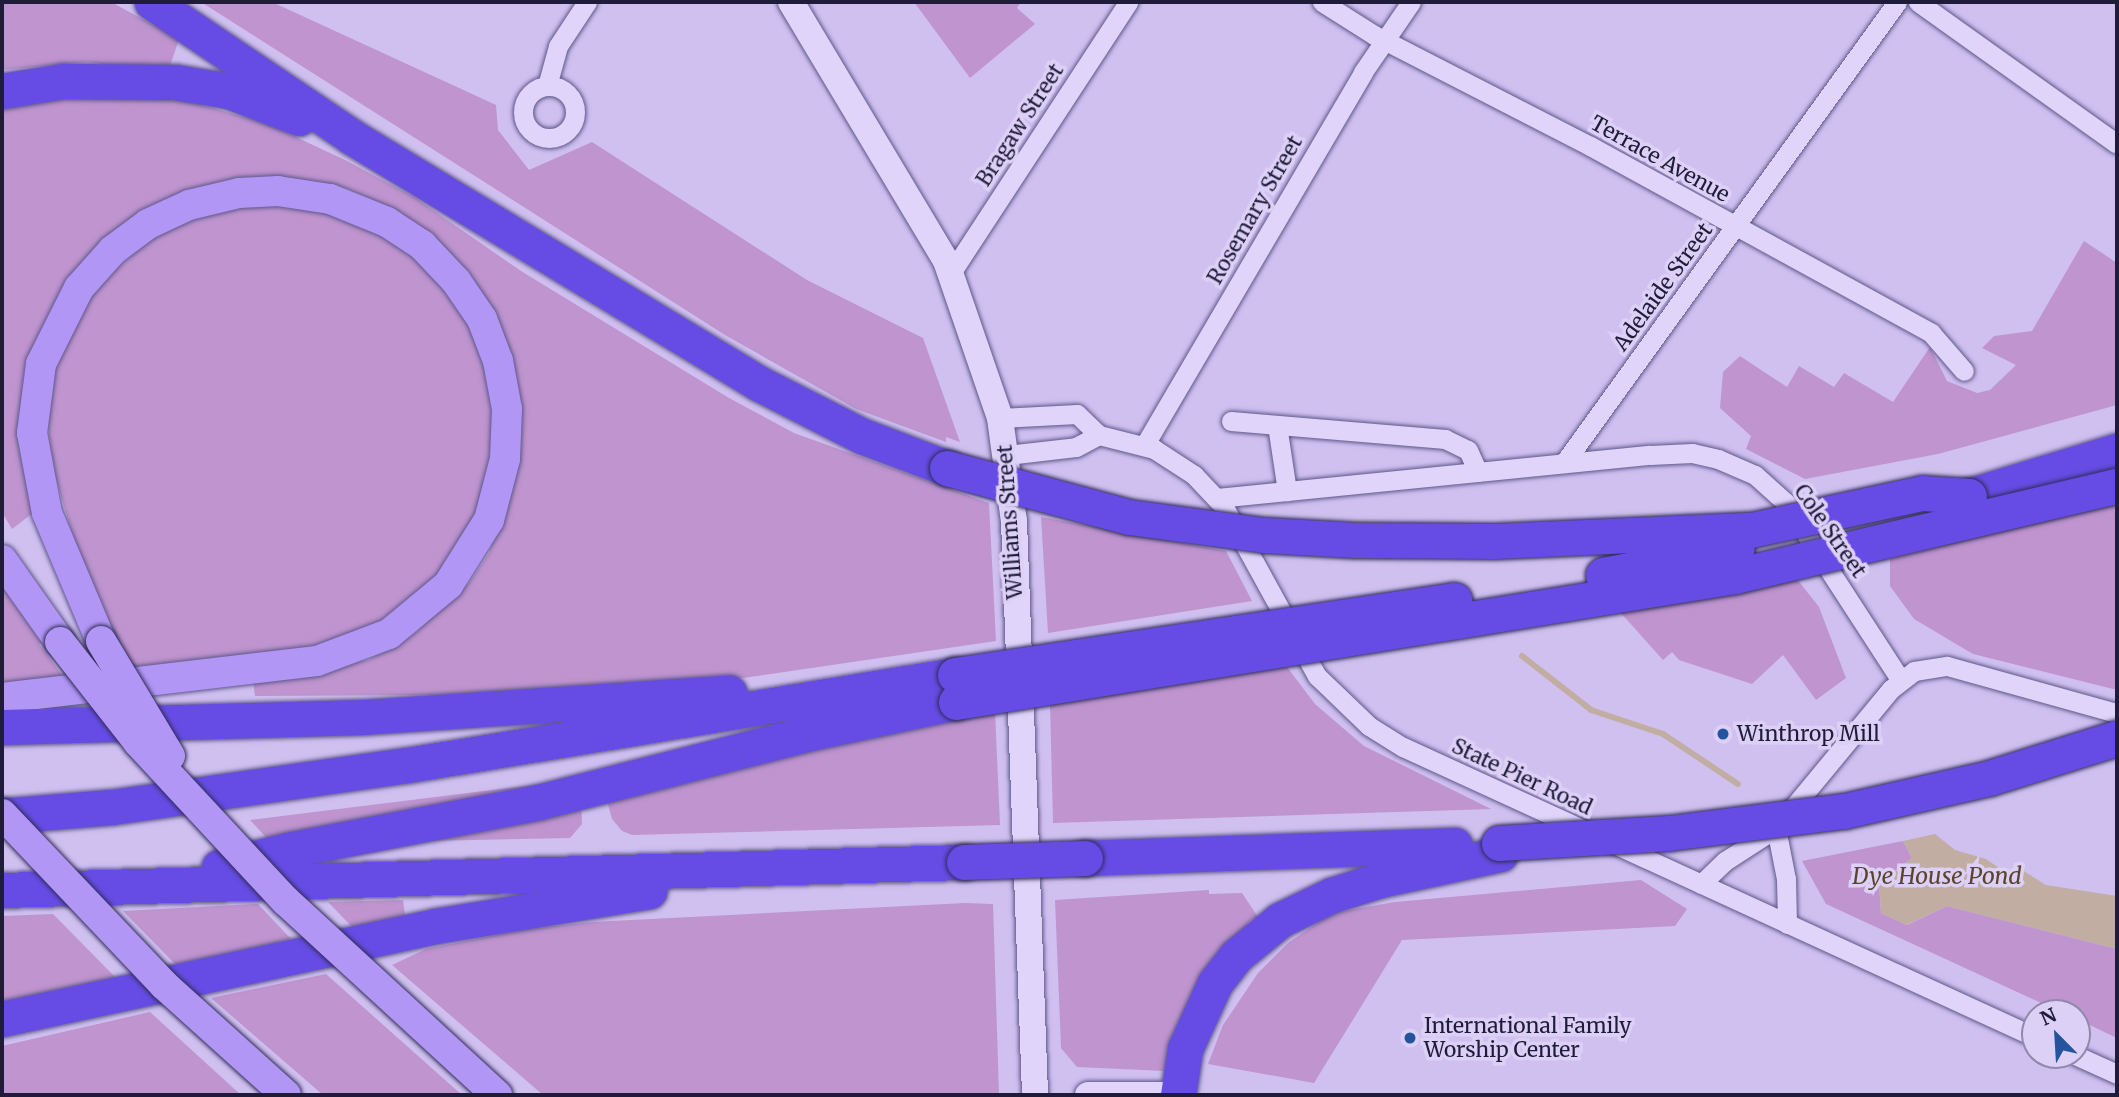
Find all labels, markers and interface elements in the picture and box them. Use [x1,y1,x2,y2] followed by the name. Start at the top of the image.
[971,59,1069,191] street label: Bragaw Street
[1586,110,1734,208] street label: Terrace Avenue
[1202,131,1308,289] street label: Rosemary Street
[1608,218,1718,356] street label: Adelaide Street
[992,444,1028,600] street label: Williams Street
[1789,480,1871,582] street label: Cole Street
[1737,721,1880,747] place label: Winthrop Mill
[1715,726,1731,742] marker: Winthrop Mill
[1448,733,1596,821] street label: State Pier Road
[1852,862,2022,890] water label: Dye House Pond
[2021,999,2091,1069] north arrow
[2037,1003,2060,1031] text: N
[1424,1013,1632,1063] place label: International Family Worship Center
[1402,1030,1418,1046] marker: International Family Worship Center

